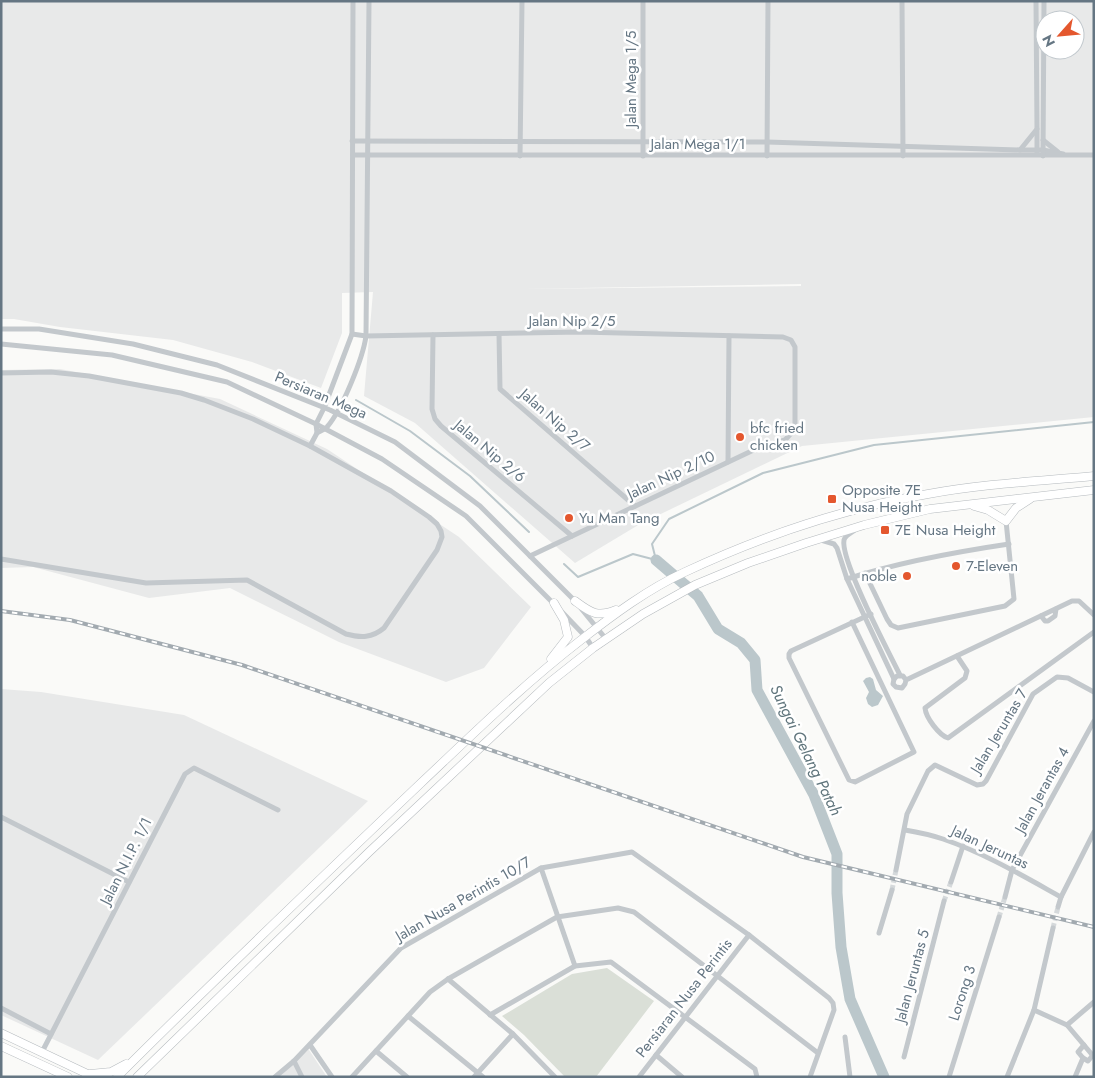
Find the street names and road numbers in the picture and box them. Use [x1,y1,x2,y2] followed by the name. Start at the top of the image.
[620,31,642,129] street label: Jalan Mega 1/5
[648,133,746,155] street label: Jalan Mega 1/1
[526,310,616,332] street label: Jalan Nip 2/5
[272,366,370,424] street label: Persiaran Mega
[514,382,595,457] street label: Jalan Nip 2/7
[448,413,531,487] street label: Jalan Nip 2/6
[622,445,718,506] street label: Jalan Nip 2/10
[964,684,1033,779] street label: Jalan Jeruntas 7
[1008,743,1075,839] street label: Jalan Jerantas 4
[94,813,157,910] street label: Jalan N.I.P. 1/1
[946,819,1032,874] street label: Jalan Jeruntas
[390,851,535,948] street label: Jalan Nusa Perintis 10/7
[888,927,935,1027] street label: Jalan Jeruntas 5
[630,934,738,1062] street label: Persiaran Nusa Perintis
[943,962,981,1024] street label: Lorong 3

